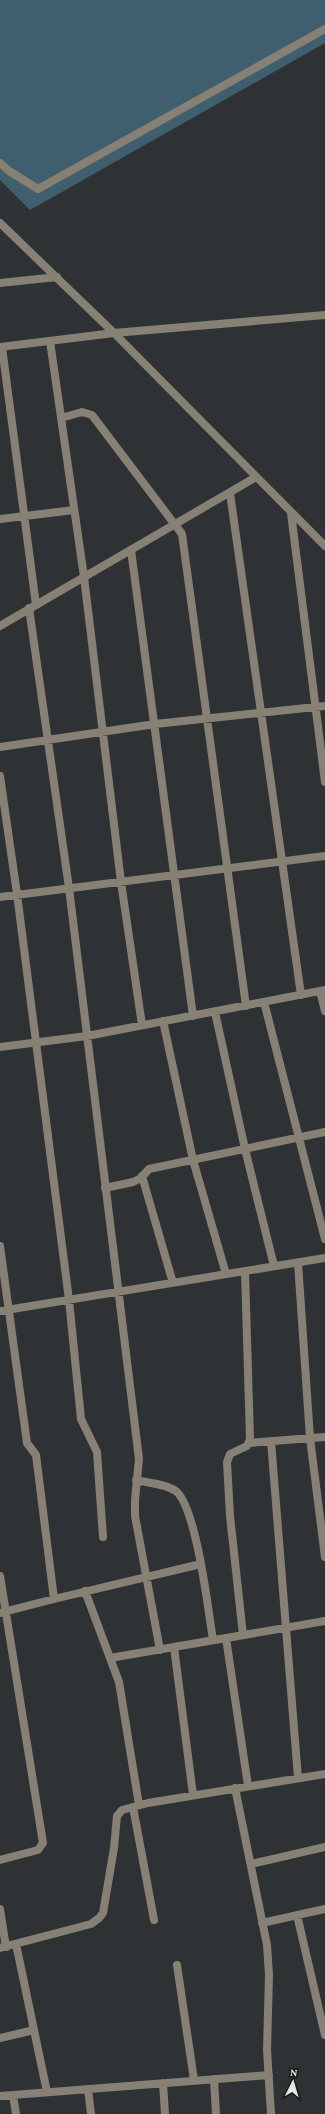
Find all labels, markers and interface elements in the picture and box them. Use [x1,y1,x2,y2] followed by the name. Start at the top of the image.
[273,2062,313,2102] north arrow
[290,2066,299,2078] text: N

